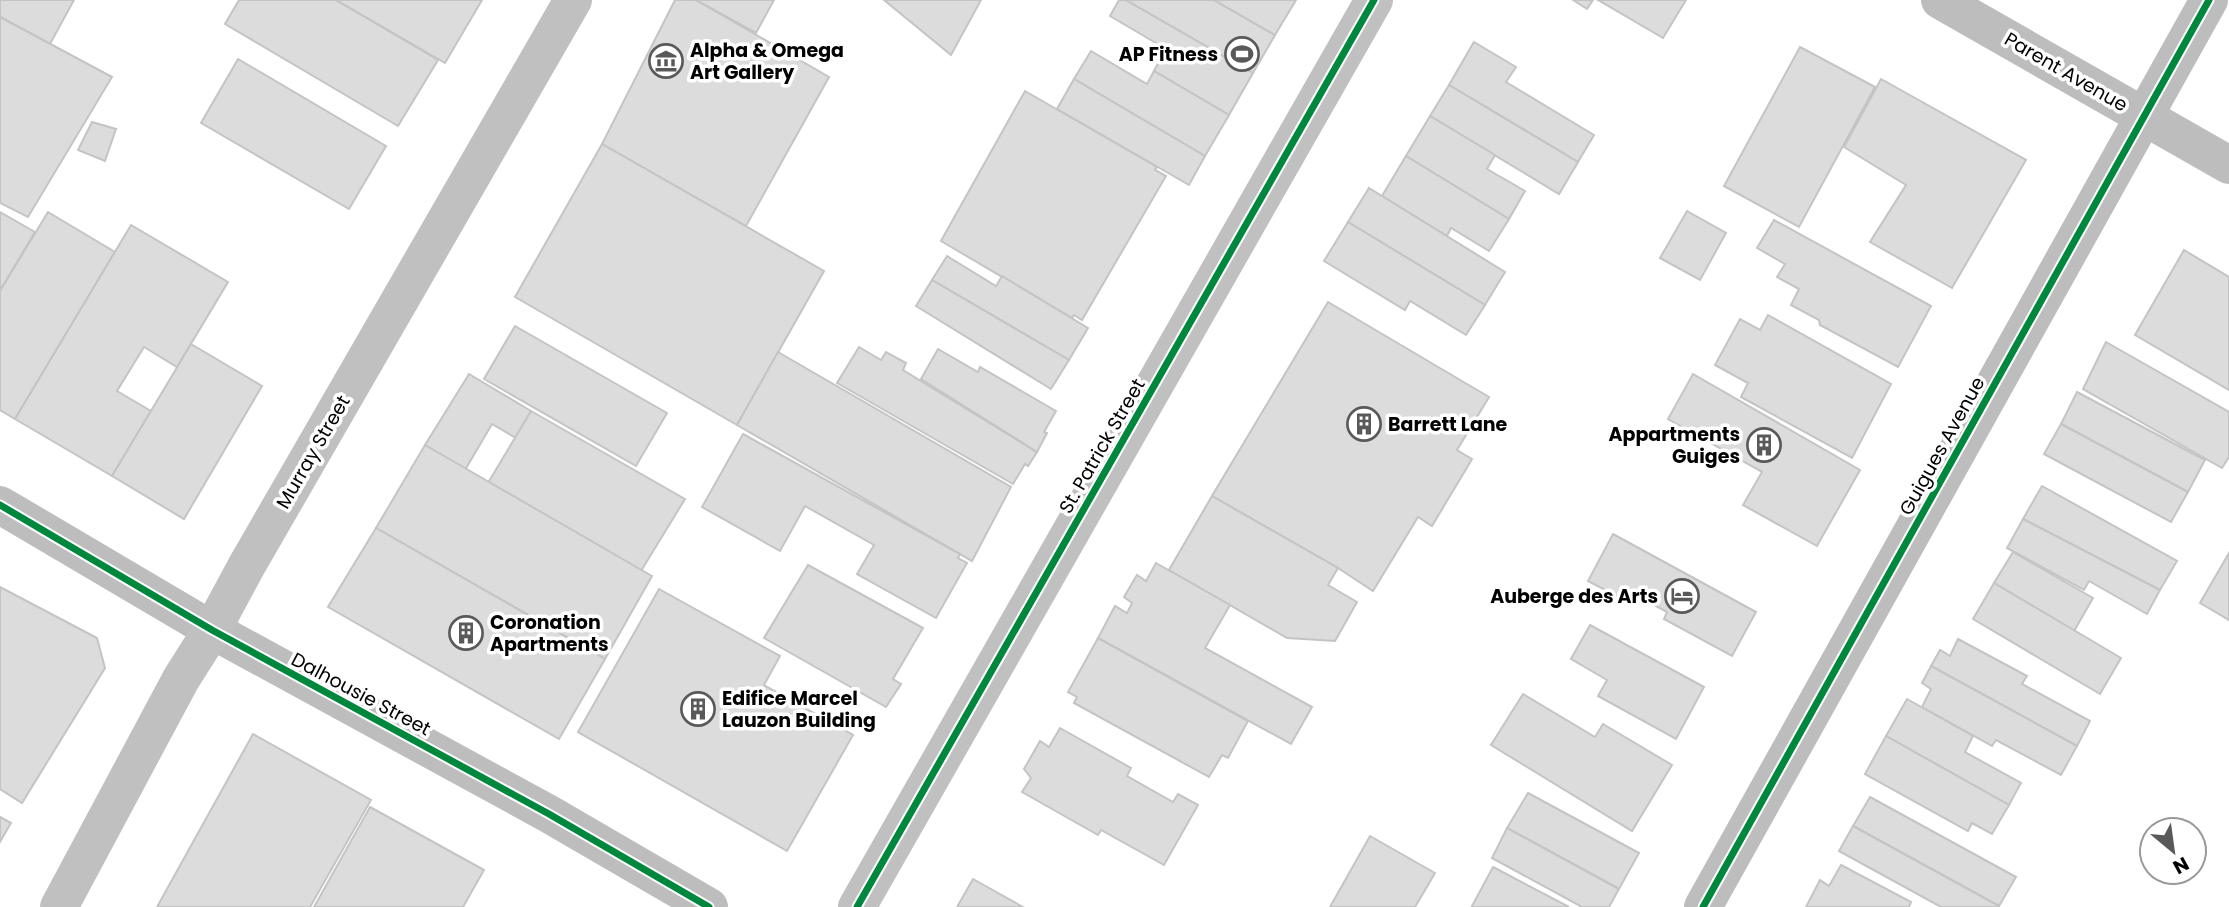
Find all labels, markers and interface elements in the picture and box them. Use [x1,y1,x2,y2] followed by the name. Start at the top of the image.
[1999,26,2133,118] street label: Parent Avenue
[1223,35,1261,73] sports icon: AP Fitness
[690,37,844,86] place label: Alpha & Omega Art Gallery
[1119,41,1218,68] place label: AP Fitness
[647,42,685,80] museum icon: Alpha & Omega Art Gallery
[1893,372,1991,520] street label: Guigues Avenue
[1052,374,1152,518] street label: St. Patrick Street
[270,390,356,514] street label: Murray Street
[1345,405,1383,443] building icon: Barrett Lane
[1388,411,1508,438] place label: Barrett Lane
[1609,421,1740,470] place label: Appartments Guiges
[1745,426,1783,464] building icon: Appartments Guiges
[1663,577,1701,615] hotel icon: Auberge des Arts
[1490,583,1658,610] place label: Auberge des Arts
[490,609,609,658] place label: Coronation Apartments
[447,614,485,652] building icon: Coronation Apartments
[286,646,436,742] street label: Dalhousie Street
[722,685,876,734] place label: Edifice Marcel Lauzon Building
[679,690,717,728] building icon: Edifice Marcel Lauzon Building
[2138,816,2208,886] north arrow
[2168,850,2194,881] text: N

